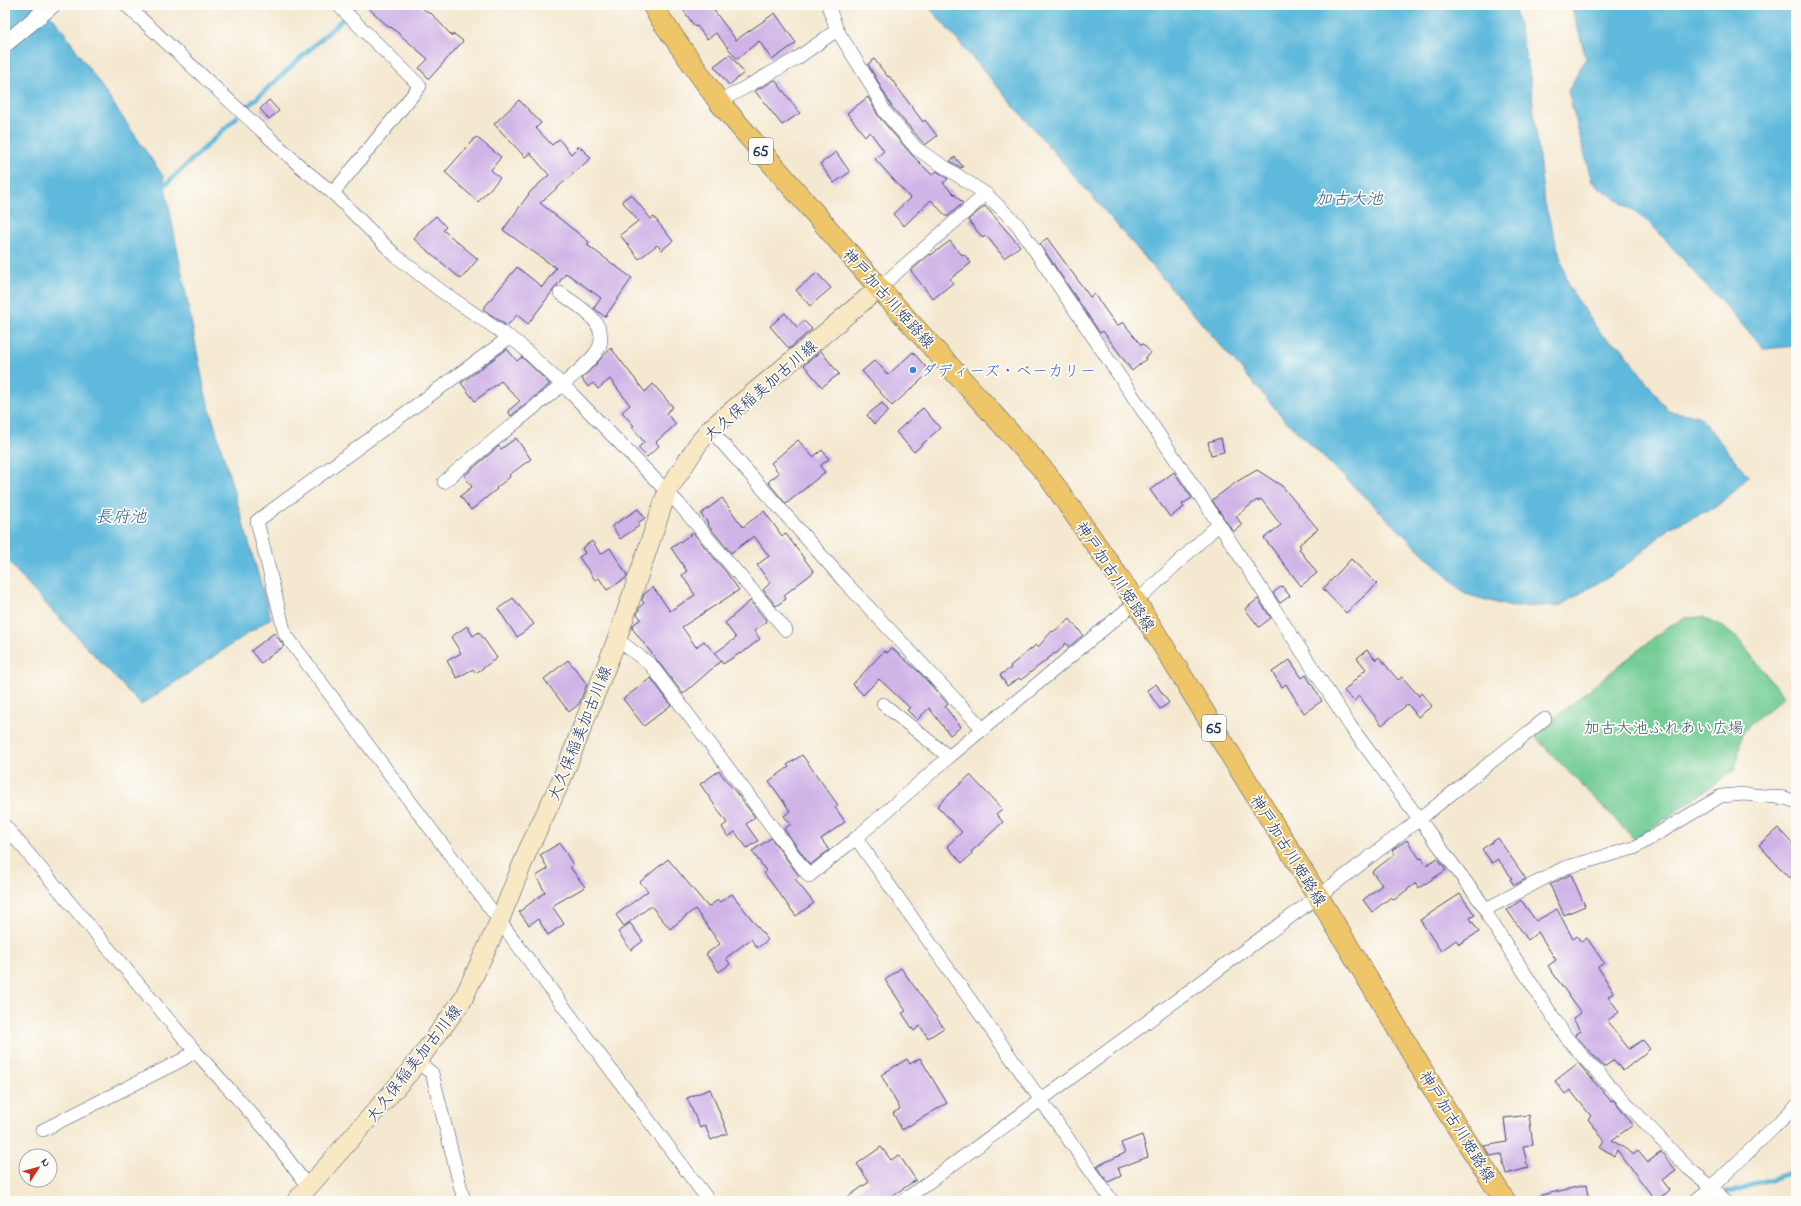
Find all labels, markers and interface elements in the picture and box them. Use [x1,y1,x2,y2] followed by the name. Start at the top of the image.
[749,138,773,164] road number: 65
[1315,187,1384,212] water label: 加古大池
[836,244,939,355] street label: 神戸加古川姫路線
[699,335,824,448] street label: 大久保稲美加古川線
[921,360,1096,384] place label: ダディーズ・ベーカリー
[908,365,918,375] marker: ダディーズ・ベーカリー
[96,505,147,530] water label: 長府池
[1069,517,1160,637] street label: 神戸加古川姫路線
[543,662,619,805] street label: 大久保稲美加古川線
[1202,715,1226,741] road number: 65
[1584,717,1744,741] park label: 加古大池ふれあい広場
[1243,790,1331,912] street label: 神戸加古川姫路線
[361,1000,468,1128] street label: 大久保稲美加古川線
[1412,1066,1500,1188] street label: 神戸加古川姫路線
[18,1148,58,1188] north arrow
[37,1155,54,1170] text: N

